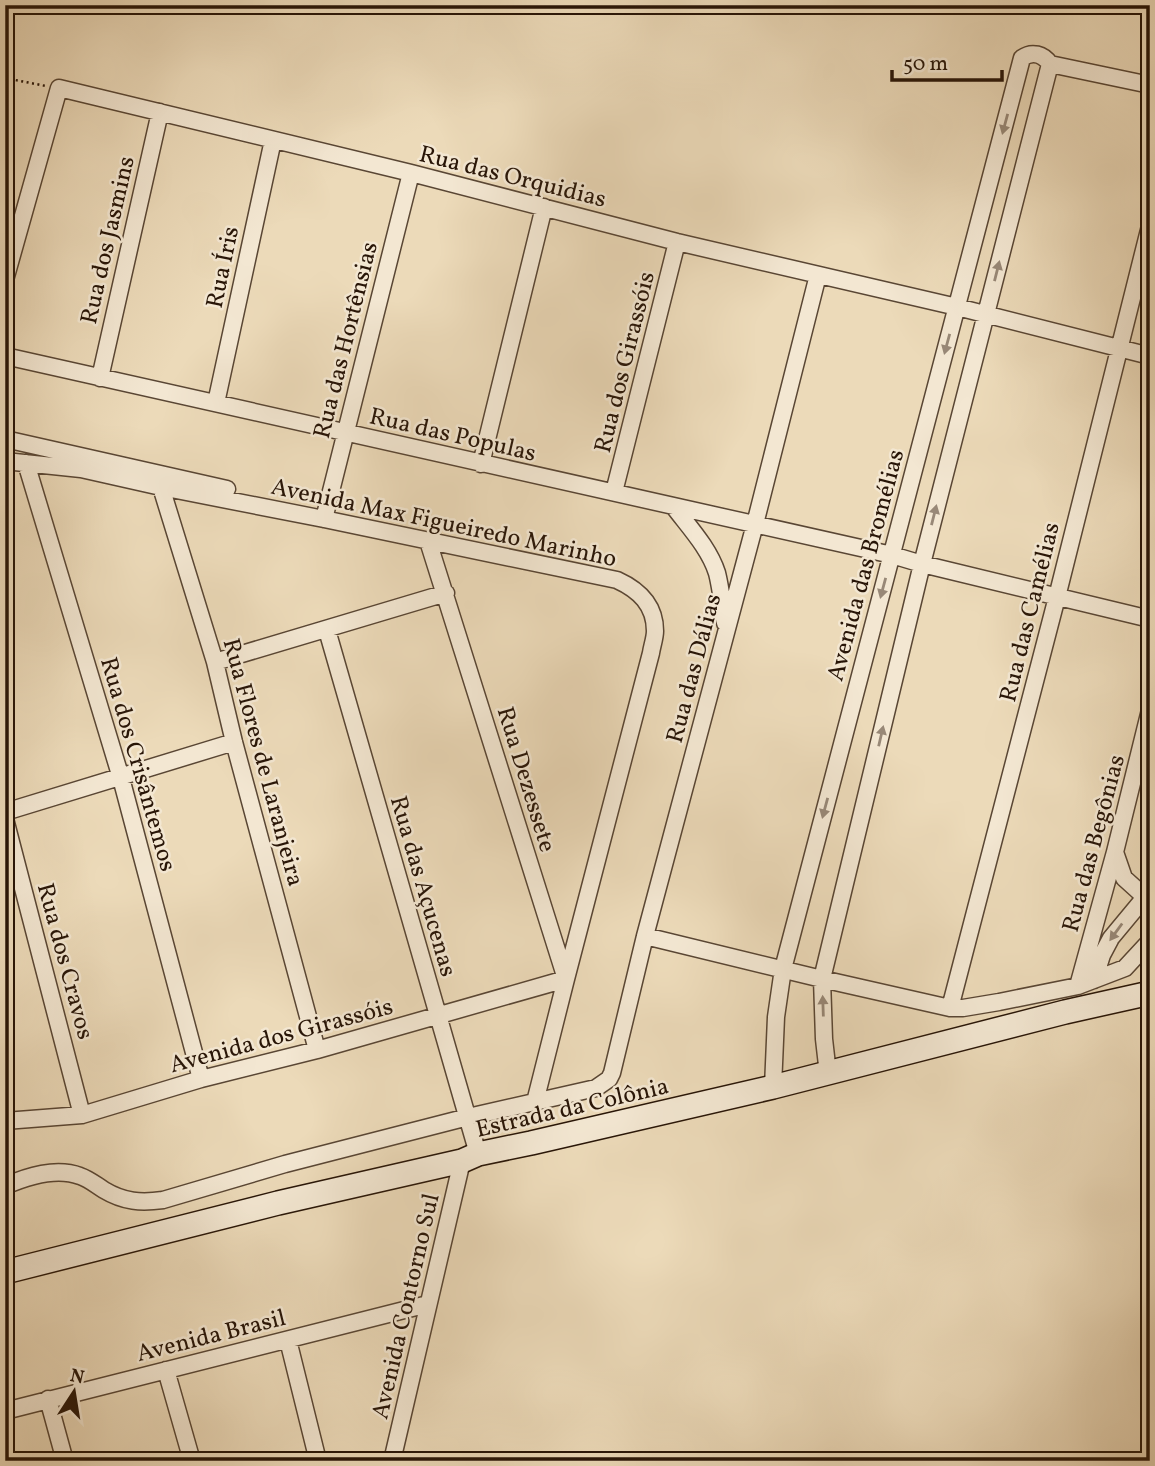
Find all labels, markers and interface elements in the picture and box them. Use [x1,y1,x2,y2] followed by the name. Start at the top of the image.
[892,38,1003,82] scale bar
[903,50,948,79] text: 50 m
[999,113,1010,135] one-way arrow
[415,138,610,218] street label: Rua das Orquidias
[73,153,145,328] street label: Rua dos Jasmins
[199,223,249,311] street label: Rua Íris
[306,238,388,442] street label: Rua das Hortênsias
[992,260,1003,282] one-way arrow
[587,268,665,457] street label: Rua dos Girassóis
[941,333,952,355] one-way arrow
[366,400,539,472] street label: Rua das Populas
[820,446,914,685] street label: Avenida das Bromélias
[268,471,619,577] street label: Avenida Max Figueiredo Marinho
[929,504,940,526] one-way arrow
[992,519,1070,706] street label: Rua das Camélias
[877,577,888,599] one-way arrow
[659,590,731,747] street label: Rua das Dálias
[213,635,312,890] street label: Rua Flores de Laranjeira
[90,653,184,876] street label: Rua dos Crisântemos
[487,703,563,857] street label: Rua Dezessete
[876,725,887,747] one-way arrow
[1055,751,1135,936] street label: Rua das Begônias
[380,792,464,981] street label: Rua das Açucenas
[820,798,830,819] one-way arrow
[27,880,101,1043] street label: Rua dos Cravos
[1109,923,1123,941] one-way arrow
[166,991,397,1083] street label: Avenida dos Girassóis
[817,995,828,1017] one-way arrow
[472,1070,672,1148] street label: Estrada da Colônia
[364,1190,449,1423] street label: Avenida Contorno Sul
[133,1302,290,1372] street label: Avenida Brasil
[38,1358,108,1428] north arrow
[68,1363,87,1392] text: N

